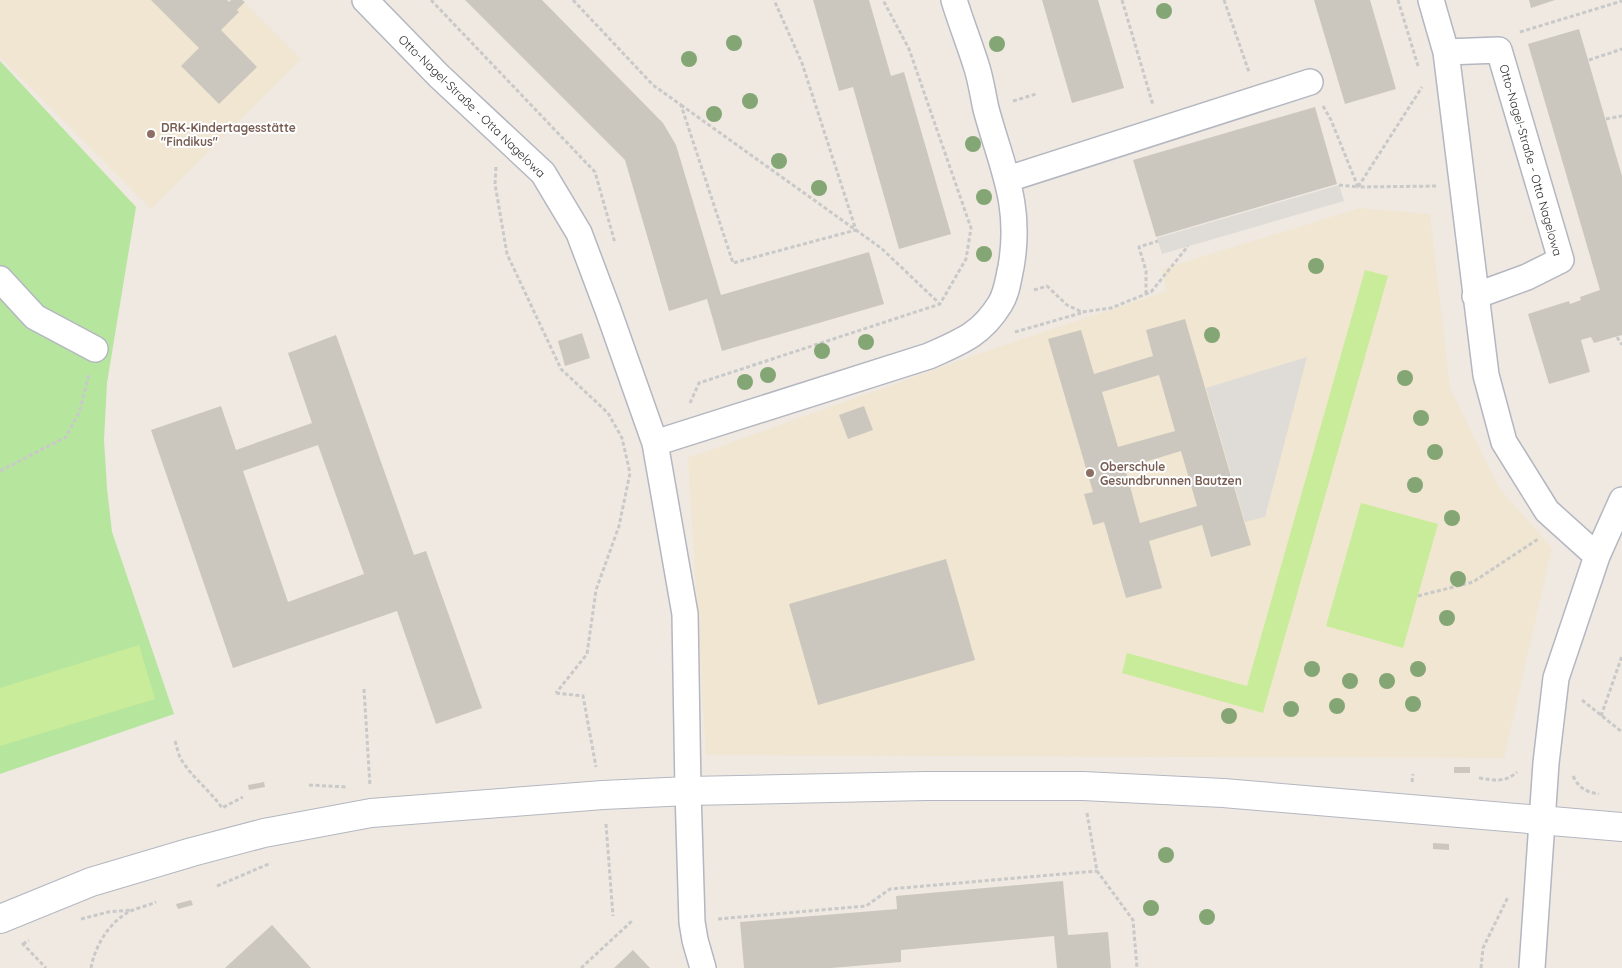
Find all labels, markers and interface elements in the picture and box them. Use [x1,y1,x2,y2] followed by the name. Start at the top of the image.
[395,32,549,180] street label: Otto-Nagel-Straße - Otta Nagelowa
[1496,62,1566,258] street label: Otto-Nagel-Straße - Otta Nagelowa
[161,120,296,149] place label: DRK-Kindertagesstätte "Findikus"
[145,128,157,140] marker: DRK-Kindertagesstätte "Findikus"
[1100,459,1242,488] place label: Oberschule Gesundbrunnen Bautzen
[1084,467,1096,479] marker: Oberschule Gesundbrunnen Bautzen

